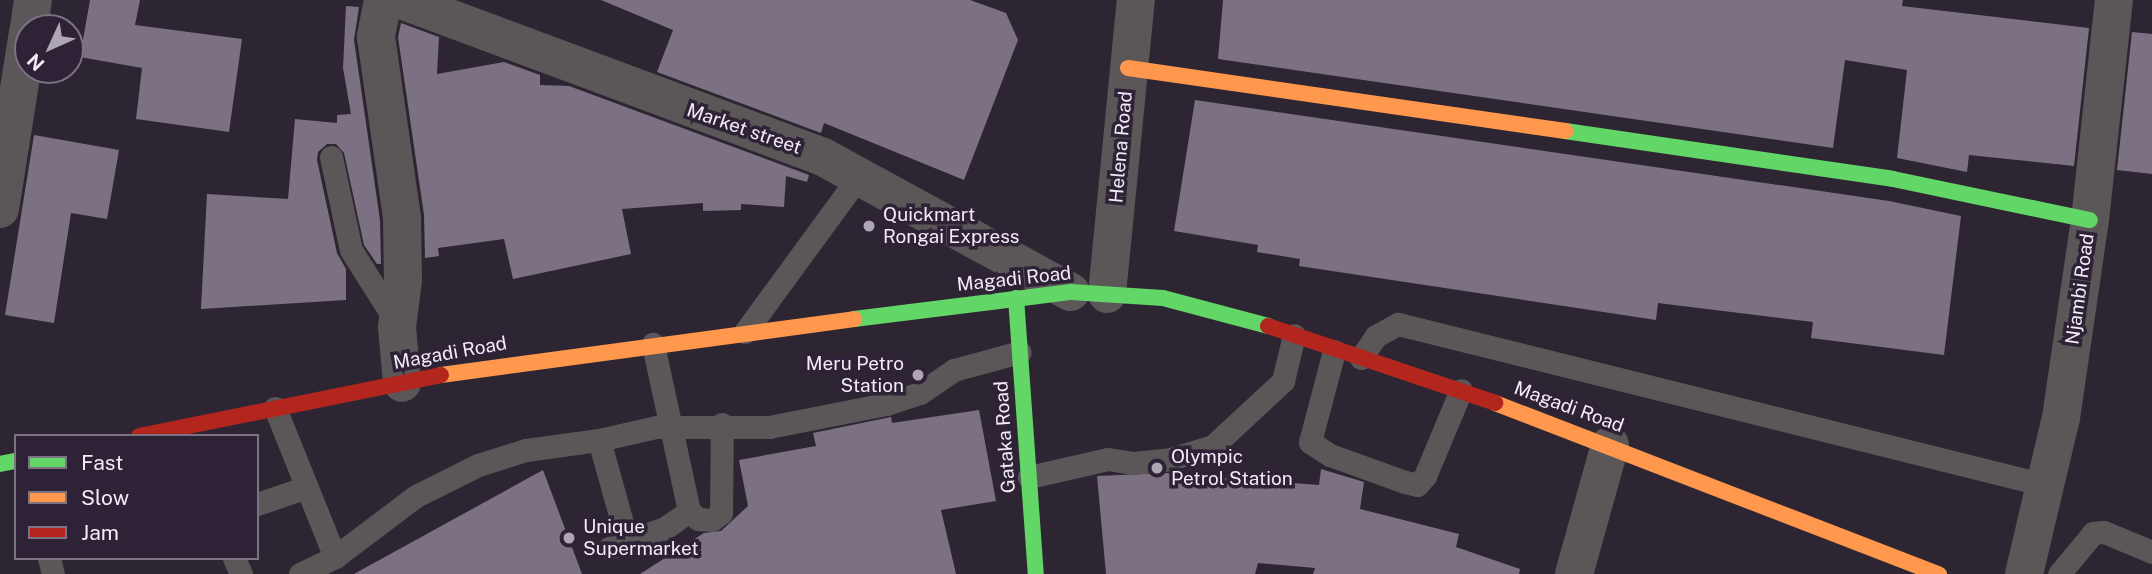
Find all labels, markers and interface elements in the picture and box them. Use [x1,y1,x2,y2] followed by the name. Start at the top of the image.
[14,14,84,84] north arrow
[23,49,49,75] text: N
[1105,90,1137,204] street label: Helena Road
[684,99,804,159] street label: Market street
[883,204,1019,248] place label: Quickmart Rongai Express
[861,218,877,234] marker: Quickmart Rongai Express
[2061,232,2099,346] street label: Njambi Road
[956,262,1072,296] street label: Magadi Road
[391,332,509,374] street label: Magadi Road
[806,353,904,397] place label: Meru Petro Station
[910,367,926,383] marker: Meru Petro Station
[1511,377,1627,437] street label: Magadi Road
[990,380,1020,494] street label: Gataka Road
[14,434,259,560] legend
[1171,446,1293,490] place label: Olympic Petrol Station
[81,450,123,475] text: Fast
[1149,460,1165,476] marker: Olympic Petrol Station
[81,485,129,510] text: Slow
[583,516,699,560] place label: Unique Supermarket
[81,520,119,545] text: Jam
[561,530,577,546] marker: Unique Supermarket

